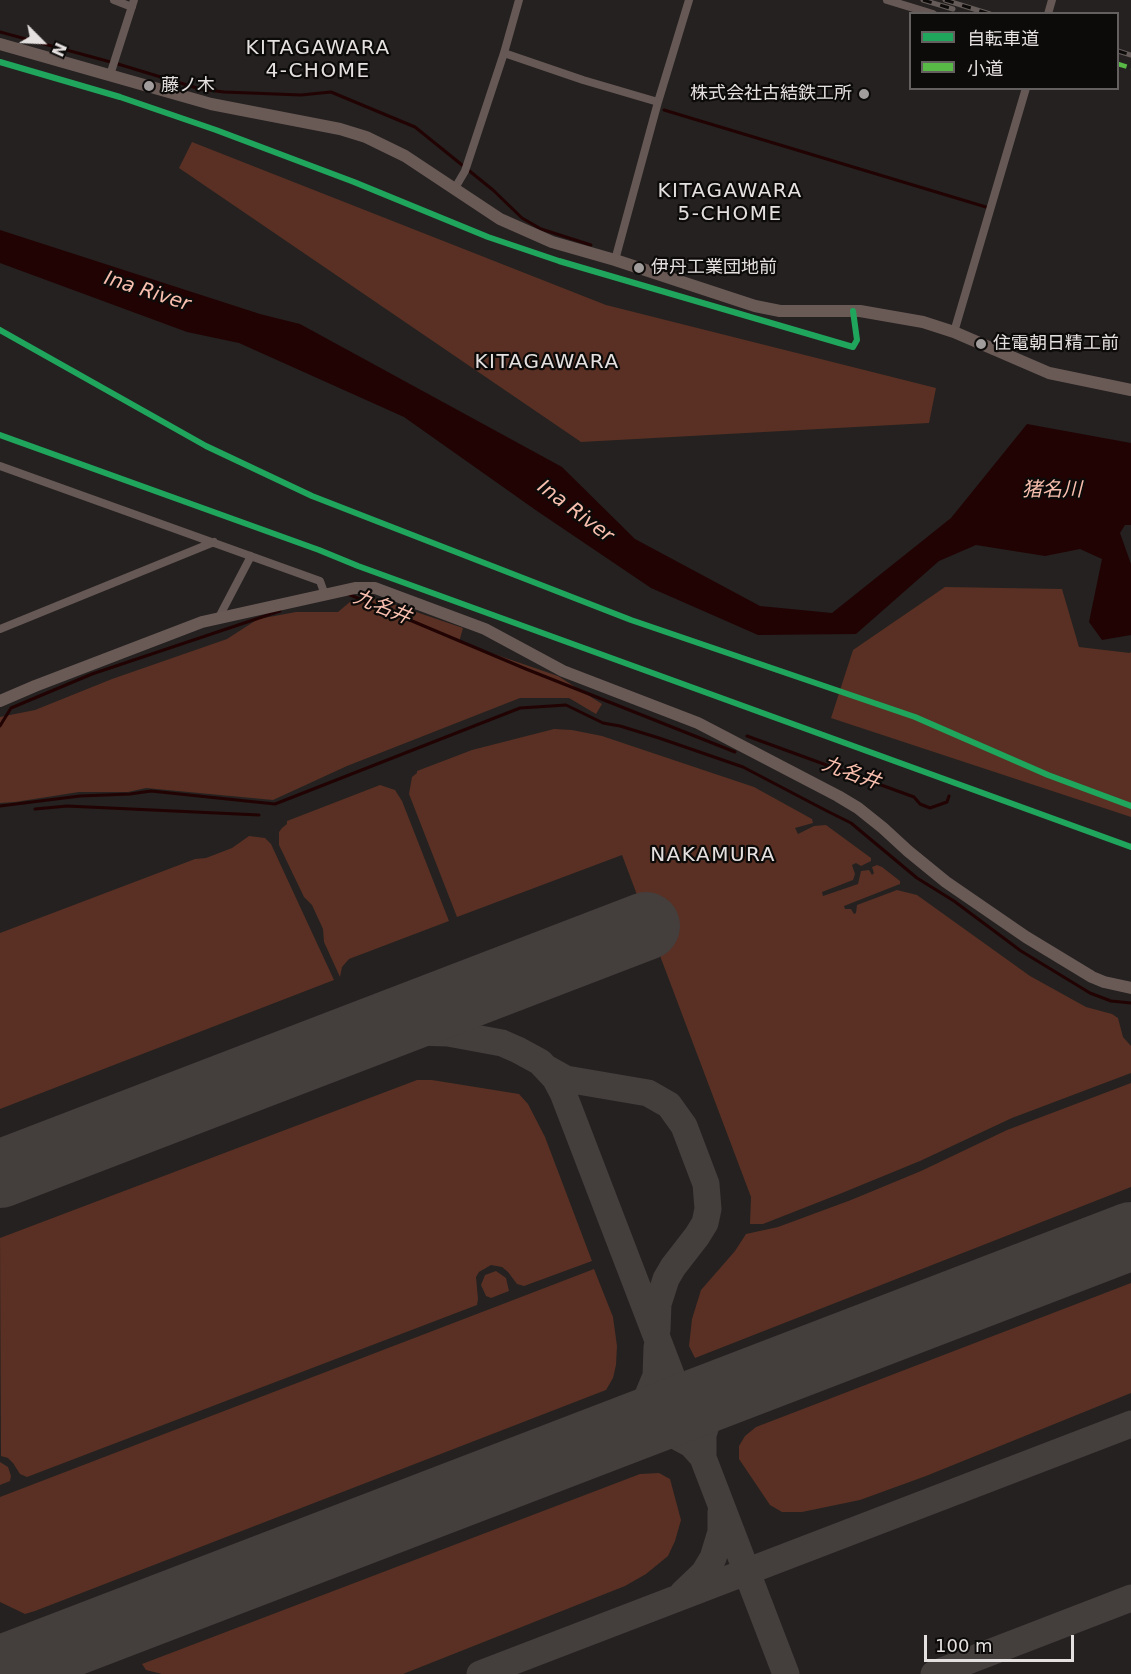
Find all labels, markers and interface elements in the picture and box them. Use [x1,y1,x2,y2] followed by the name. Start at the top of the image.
[12,12,72,72] north arrow
[909,12,1119,90] legend
[967,28,1039,49] text: 自転車道
[245,37,391,84] district label: KITAGAWARA 4-CHOME
[48,40,70,59] text: N
[967,58,1003,79] text: 小道
[161,75,215,97] place label: 藤ノ木
[142,79,156,93] marker: 藤ノ木
[690,83,852,105] place label: 株式会社古結鉄工所
[857,87,871,101] marker: 株式会社古結鉄工所
[657,180,803,227] district label: KITAGAWARA 5-CHOME
[651,257,777,279] place label: 伊丹工業団地前
[632,261,646,275] marker: 伊丹工業団地前
[101,267,193,317] water label: Ina River
[993,333,1119,355] place label: 住電朝日精工前
[974,337,988,351] marker: 住電朝日精工前
[474,351,620,375] district label: KITAGAWARA
[532,476,618,548] water label: Ina River
[1022,479,1082,503] water label: 猪名川
[350,586,414,630] water label: 九名井
[819,752,883,796] water label: 九名井
[650,844,776,868] district label: NAKAMURA
[927,1623,1077,1661] scale bar
[935,1635,993,1656] text: 100 m

